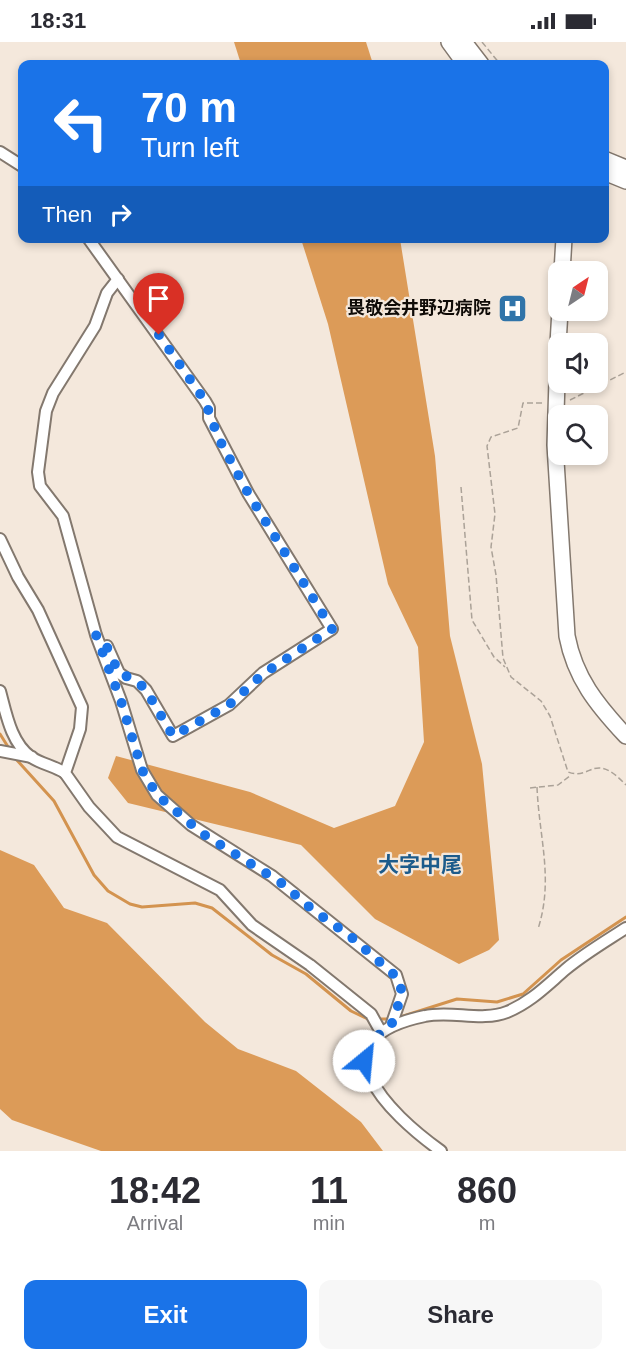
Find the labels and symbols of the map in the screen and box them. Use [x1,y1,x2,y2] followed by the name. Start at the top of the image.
[548,261,608,321] north arrow
[133,273,184,335] pin
[496,292,528,324] hospital icon: 畏敬会井野辺病院
[347,298,491,318] place label: 畏敬会井野辺病院
[378,853,462,876] district label: 大字中尾
[332,1029,396,1093] position arrow

